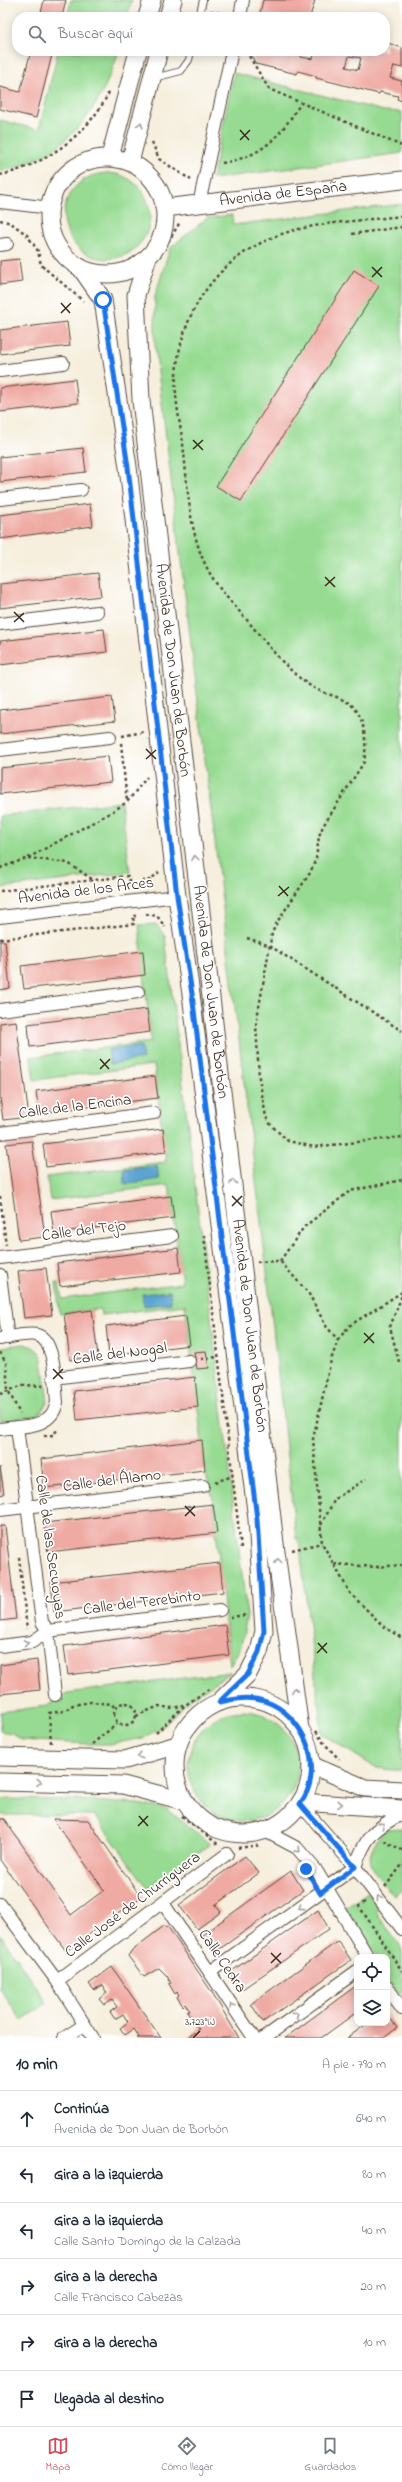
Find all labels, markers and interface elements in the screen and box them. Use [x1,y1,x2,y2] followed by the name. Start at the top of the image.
[12,12,390,56] search box
[26,23,48,45] icon: search
[58,23,133,45] text: Buscar aquí
[135,121,144,128] one-way arrow
[218,175,348,213] street label: Avenida de España
[94,291,112,309] route start
[148,562,197,778] street label: Avenida de Don Juan de Borbón
[191,855,200,861] one-way arrow
[17,871,155,911] street label: Avenida de los Arces
[186,884,235,1100] street label: Avenida de Don Juan de Borbón
[17,1088,133,1126] street label: Calle de la Encina
[229,1179,238,1185] one-way arrow
[41,1214,127,1248] street label: Calle del Tejo
[225,1218,274,1434] street label: Avenida de Don Juan de Borbón
[72,1336,169,1372] street label: Calle del Nogal
[62,1463,162,1499] street label: Calle del Álamo
[28,1473,72,1621] street label: Calle de las Secuoyas
[274,1558,283,1564] one-way arrow
[82,1584,202,1622] street label: Calle del Terebinto
[23,1639,29,1648] one-way arrow
[291,1687,300,1693] one-way arrow
[137,1751,144,1760] one-way arrow
[36,1778,42,1786] one-way arrow
[337,1799,343,1808] one-way arrow
[378,1822,385,1830] one-way arrow
[293,1845,301,1853] one-way arrow
[60,1846,206,1964] street label: Calle José de Churriguera
[297,1860,315,1878] route end
[376,1895,383,1902] one-way arrow
[298,1902,305,1909] one-way arrow
[192,1924,252,1998] street label: Calle Cedra
[354,1954,390,2026] map controls
[354,1954,390,1990] button: locate
[354,1990,390,2026] button: layers
[230,2003,237,2010] one-way arrow
[291,2013,298,2020] one-way arrow
[185,2015,215,2030] text: 3.723°W
[16,2052,58,2077] text: 10 min
[322,2055,386,2074] text: A pie · 790 m
[54,2098,109,2120] text: Continúa
[16,2108,38,2130] icon: ahead
[356,2109,386,2128] text: 640 m
[54,2120,228,2139] text: Avenida de Don Juan de Borbón
[16,2164,38,2186] icon: left
[54,2164,163,2186] text: Gira a la izquierda
[362,2165,386,2184] text: 80 m
[54,2210,163,2232] text: Gira a la izquierda
[16,2220,38,2242] icon: left
[362,2221,386,2240] text: 40 m
[54,2232,241,2251] text: Calle Santo Domingo de la Calzada
[54,2266,157,2288] text: Gira a la derecha
[16,2276,38,2298] icon: right
[361,2277,386,2296] text: 20 m
[54,2288,183,2307] text: Calle Francisco Cabezas
[16,2332,38,2354] icon: right
[54,2332,157,2354] text: Gira a la derecha
[363,2333,386,2352] text: 10 m
[16,2388,38,2410] icon: arrive
[54,2388,164,2410] text: Llegada al destino
[46,2435,70,2475] tab: Mapa
[161,2435,213,2475] tab: Cómo llegar
[304,2435,356,2475] tab: Guardados

